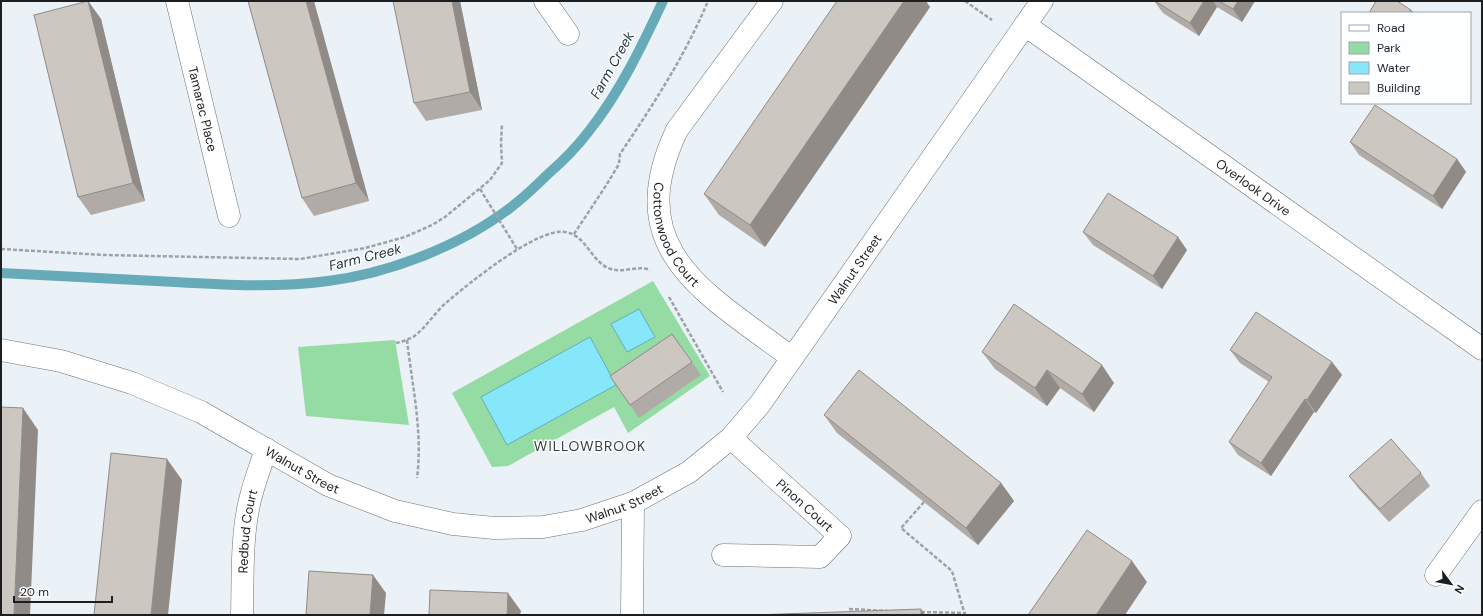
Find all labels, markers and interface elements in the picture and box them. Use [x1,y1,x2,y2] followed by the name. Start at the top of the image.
[1341,12,1471,104] legend
[1377,20,1405,36] text: Road
[586,27,638,102] water label: Farm Creek
[1377,40,1401,56] text: Park
[1377,60,1411,76] text: Water
[184,65,221,153] street label: Tamarac Place
[1377,80,1421,96] text: Building
[1212,155,1294,220] street label: Overlook Drive
[649,181,703,290] street label: Cottonwood Court
[824,231,885,308] street label: Walnut Street
[327,239,404,275] water label: Farm Creek
[534,437,646,455] district label: WILLOWBROOK
[262,443,342,498] street label: Walnut Street
[773,475,837,535] street label: Pinon Court
[583,480,666,527] street label: Walnut Street
[235,487,261,574] street label: Redbud Court
[1431,564,1471,604] north arrow
[14,578,112,604] scale bar
[1451,582,1468,596] text: N
[20,584,49,600] text: 20 m

